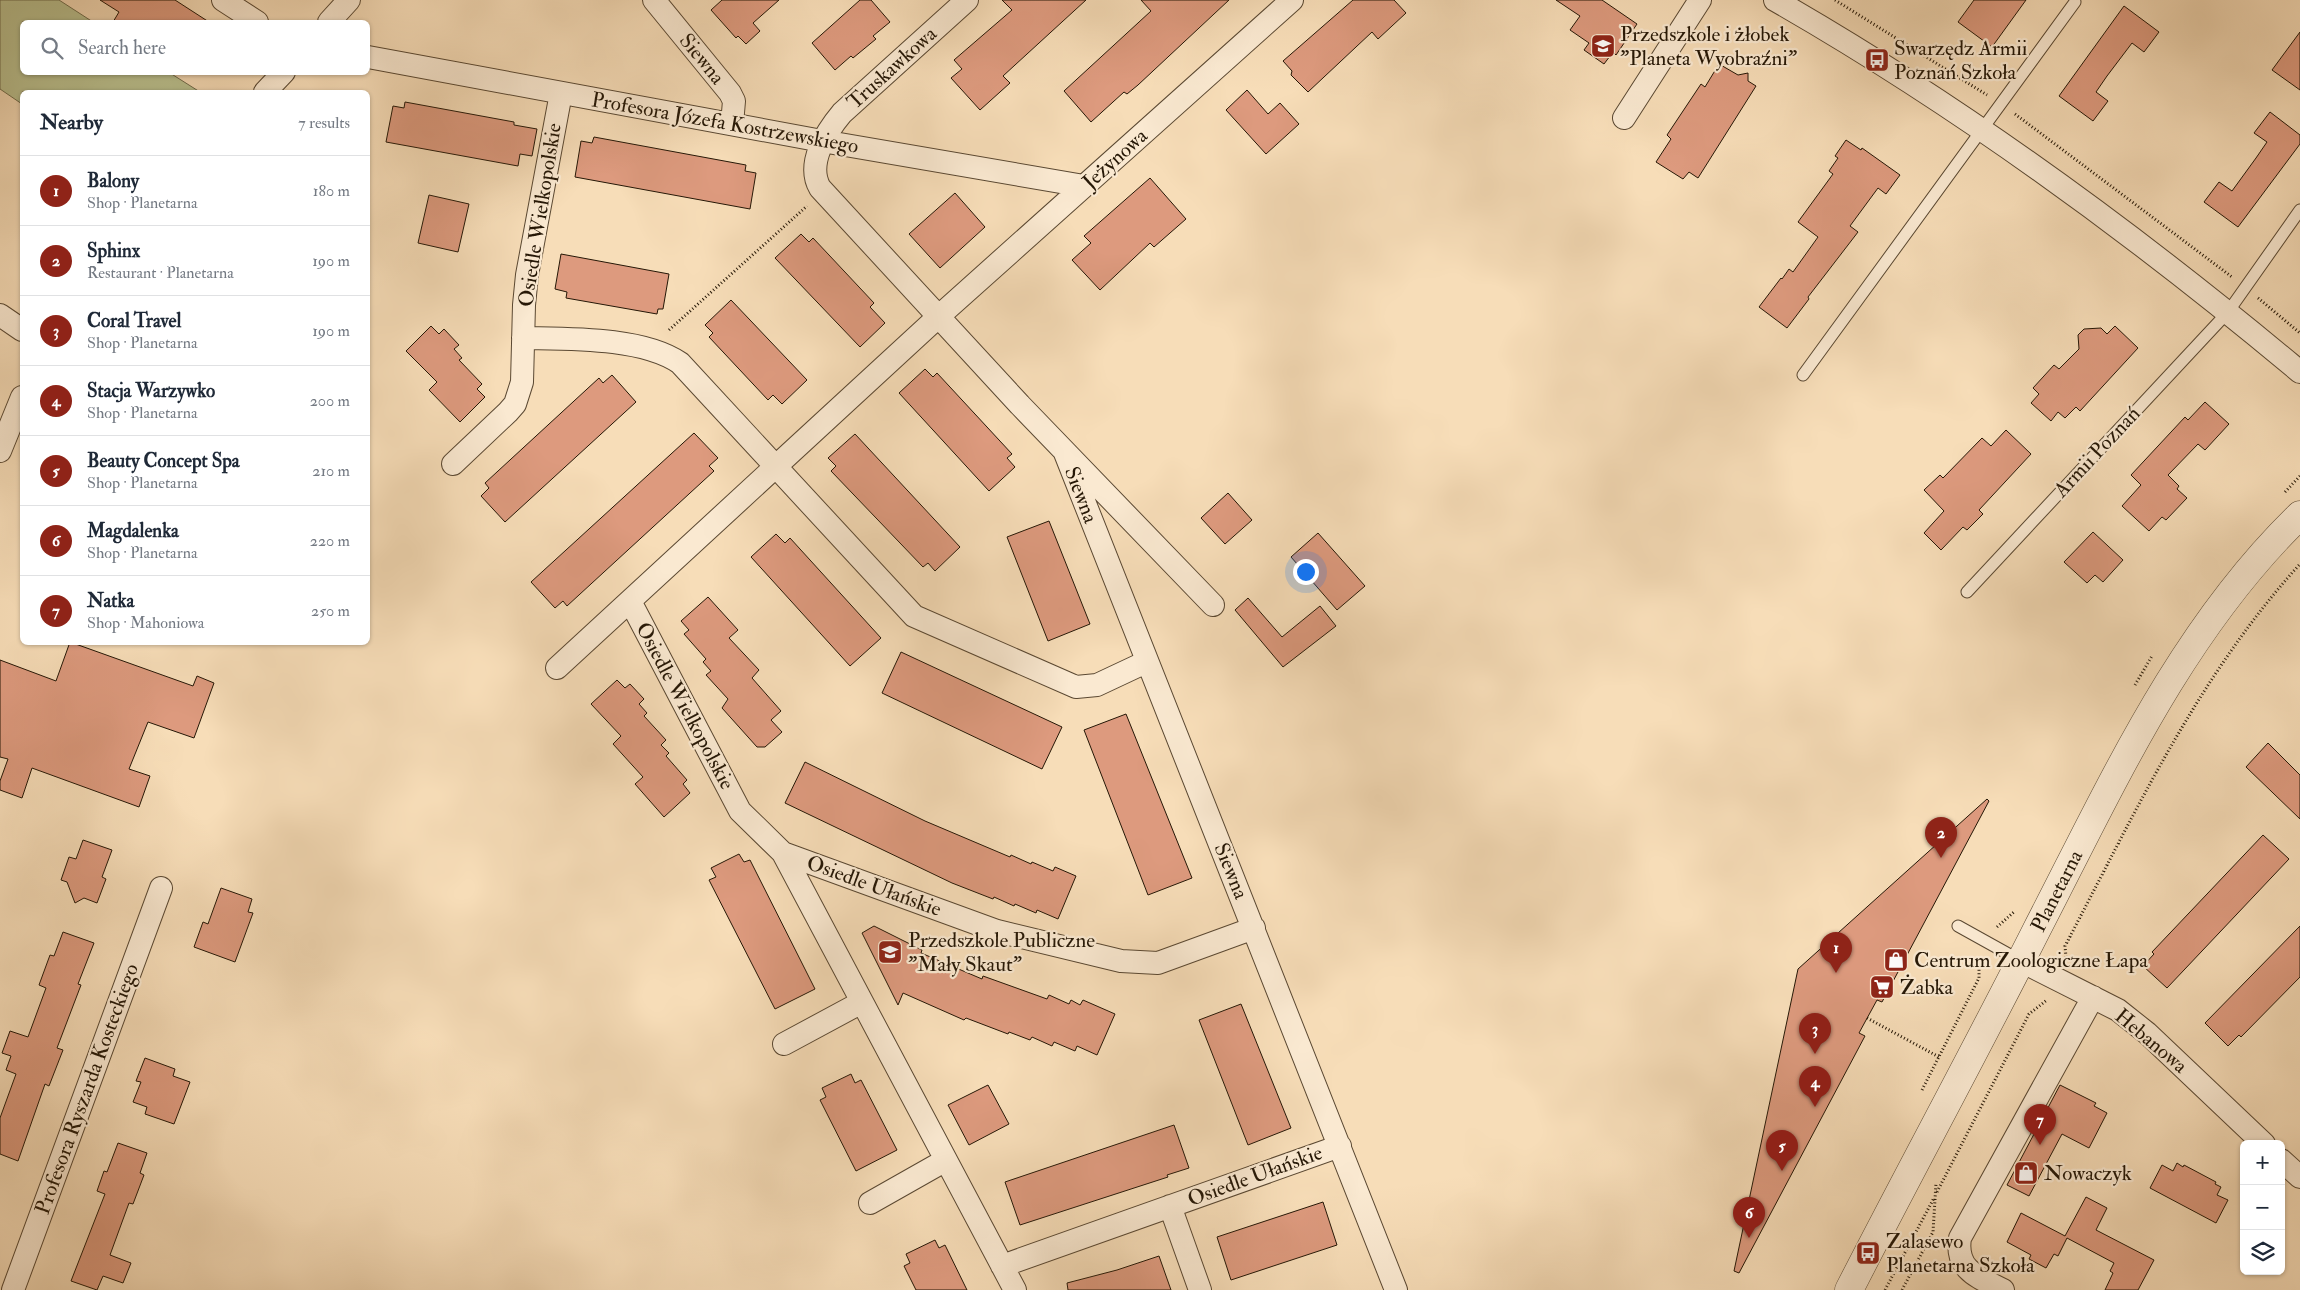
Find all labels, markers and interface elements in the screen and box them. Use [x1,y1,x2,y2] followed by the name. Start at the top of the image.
[20,20,370,75] search box
[841,20,943,115] street label: Truskawkowa
[1620,21,1797,72] place label: Przedszkole i żłobek "Planeta Wyobraźni"
[673,28,731,90] street label: Siewna
[1590,33,1616,59] school or university icon: Przedszkole i żłobek "Planeta Wyobraźni"
[38,34,66,62] icon: search
[1894,35,2028,86] place label: Swarzędz Armii Poznań Szkoła
[78,36,166,60] text: Search here
[1864,47,1890,73] bus stop icon: Swarzędz Armii Poznań Szkoła
[589,86,861,160] street label: Profesora Józefa Kostrzewskiego
[40,109,103,136] text: Nearby
[298,113,350,133] text: 7 results
[512,121,568,309] street label: Osiedle Wielkopolskie
[1076,122,1154,196] street label: Jeżynowa
[87,169,139,193] text: Balony
[53,181,59,201] text: 1
[313,181,350,201] text: 180 m
[87,193,197,213] text: Shop · Planetarna
[87,239,140,263] text: Sphinx
[52,251,60,271] text: 2
[312,251,350,271] text: 190 m
[87,263,234,283] text: Restaurant · Planetarna
[87,309,181,333] text: Coral Travel
[53,321,59,341] text: 3
[312,321,350,341] text: 190 m
[87,333,197,353] text: Shop · Planetarna
[87,379,215,403] text: Stacja Warzywko
[52,391,60,411] text: 4
[310,391,350,411] text: 200 m
[2047,401,2146,504] street label: Armii Poznań
[87,403,197,423] text: Shop · Planetarna
[87,449,240,473] text: Beauty Concept Spa
[52,461,60,481] text: 5
[312,461,350,481] text: 210 m
[1058,463,1104,527] street label: Siewna
[87,473,197,493] text: Shop · Planetarna
[87,519,179,543] text: Magdalenka
[52,531,60,551] text: 6
[310,531,350,551] text: 220 m
[87,543,197,563] text: Shop · Planetarna
[1293,559,1319,585] your location
[87,589,134,613] text: Natka
[52,601,60,621] text: 7
[311,601,350,621] text: 250 m
[87,613,204,633] text: Shop · Mahoniowa
[629,618,741,795] street label: Osiedle Wielkopolskie
[1925,817,1957,858] pin: 2
[1208,839,1255,903] street label: Siewna
[2025,845,2089,937] street label: Planetarna
[803,849,945,923] street label: Osiedle Ułańskie
[908,927,1095,978] place label: Przedszkole Publiczne "Mały Skaut"
[1820,932,1852,973] pin: 1
[877,939,903,965] school or university icon: Przedszkole Publiczne "Mały Skaut"
[1883,947,1909,973] shop icon: Centrum Zoologiczne Łapa
[1914,947,2148,974] place label: Centrum Zoologiczne Łapa
[29,960,145,1218] street label: Profesora Ryszarda Kosteckiego
[1869,974,1895,1000] supermarket icon: Żabka
[1900,974,1953,1001] place label: Żabka
[2109,1003,2193,1080] street label: Hebanowa
[1799,1013,1831,1054] pin: 3
[1799,1066,1831,1107] pin: 4
[2024,1104,2056,1145] pin: 7
[1766,1130,1798,1171] pin: 5
[1184,1139,1326,1213] street label: Osiedle Ułańskie
[2240,1140,2285,1275] map controls
[2240,1140,2285,1185] button: +
[2013,1160,2039,1186] shop icon: Nowaczyk
[2044,1160,2132,1187] place label: Nowaczyk
[2240,1185,2285,1230] button: −
[1733,1197,1765,1238] pin: 6
[1886,1228,2035,1279] place label: Zalasewo Planetarna Szkoła
[2240,1230,2285,1275] button: layers
[1855,1240,1881,1266] bus stop icon: Zalasewo Planetarna Szkoła

